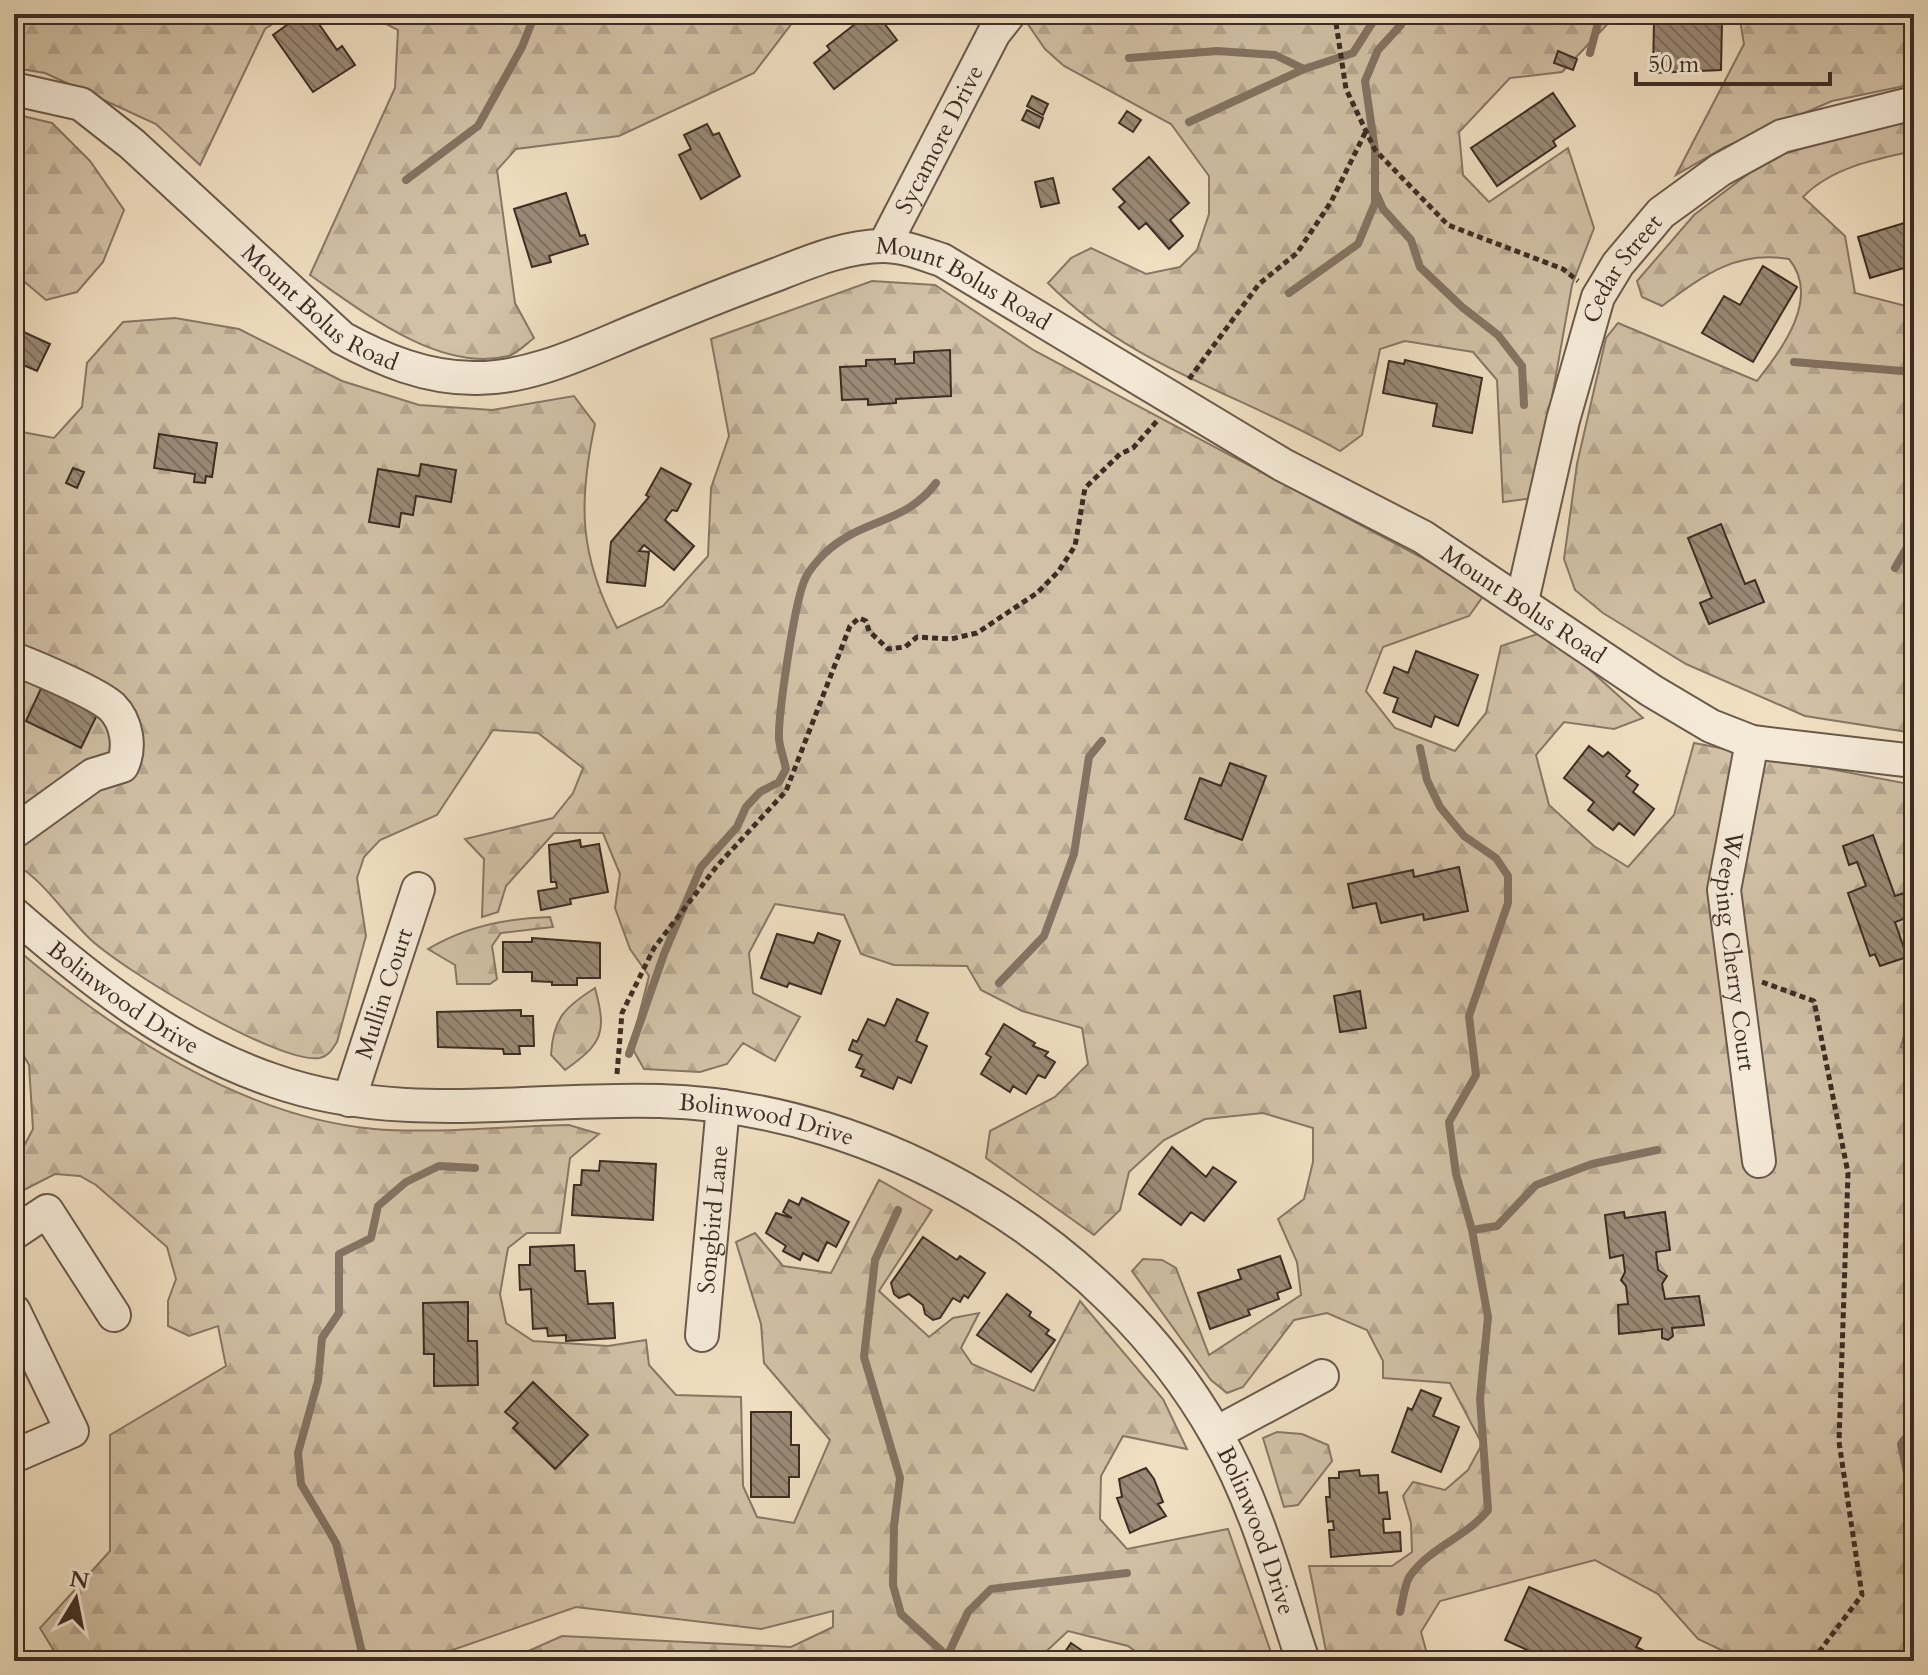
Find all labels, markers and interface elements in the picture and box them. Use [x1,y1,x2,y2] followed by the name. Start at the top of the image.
[1636,36,1830,86] scale bar
[1648,48,1700,81] text: 50 m
[887,59,991,220] street label: Sycamore Drive
[1575,207,1670,327] street label: Cedar Street
[875,229,1057,338] street label: Mount Bolus Road
[234,237,403,379] street label: Mount Bolus Road
[1434,537,1612,672] street label: Mount Bolus Road
[1707,828,1764,1073] street label: Weeping Cherry Court
[347,924,421,1063] street label: Mullin Court
[41,933,205,1062] street label: Bolinwood Drive
[678,1085,859,1154] street label: Bolinwood Drive
[689,1144,736,1295] street label: Songbird Lane
[1209,1440,1303,1619] street label: Bolinwood Drive
[36,1559,116,1639] north arrow
[67,1564,91,1597] text: N

